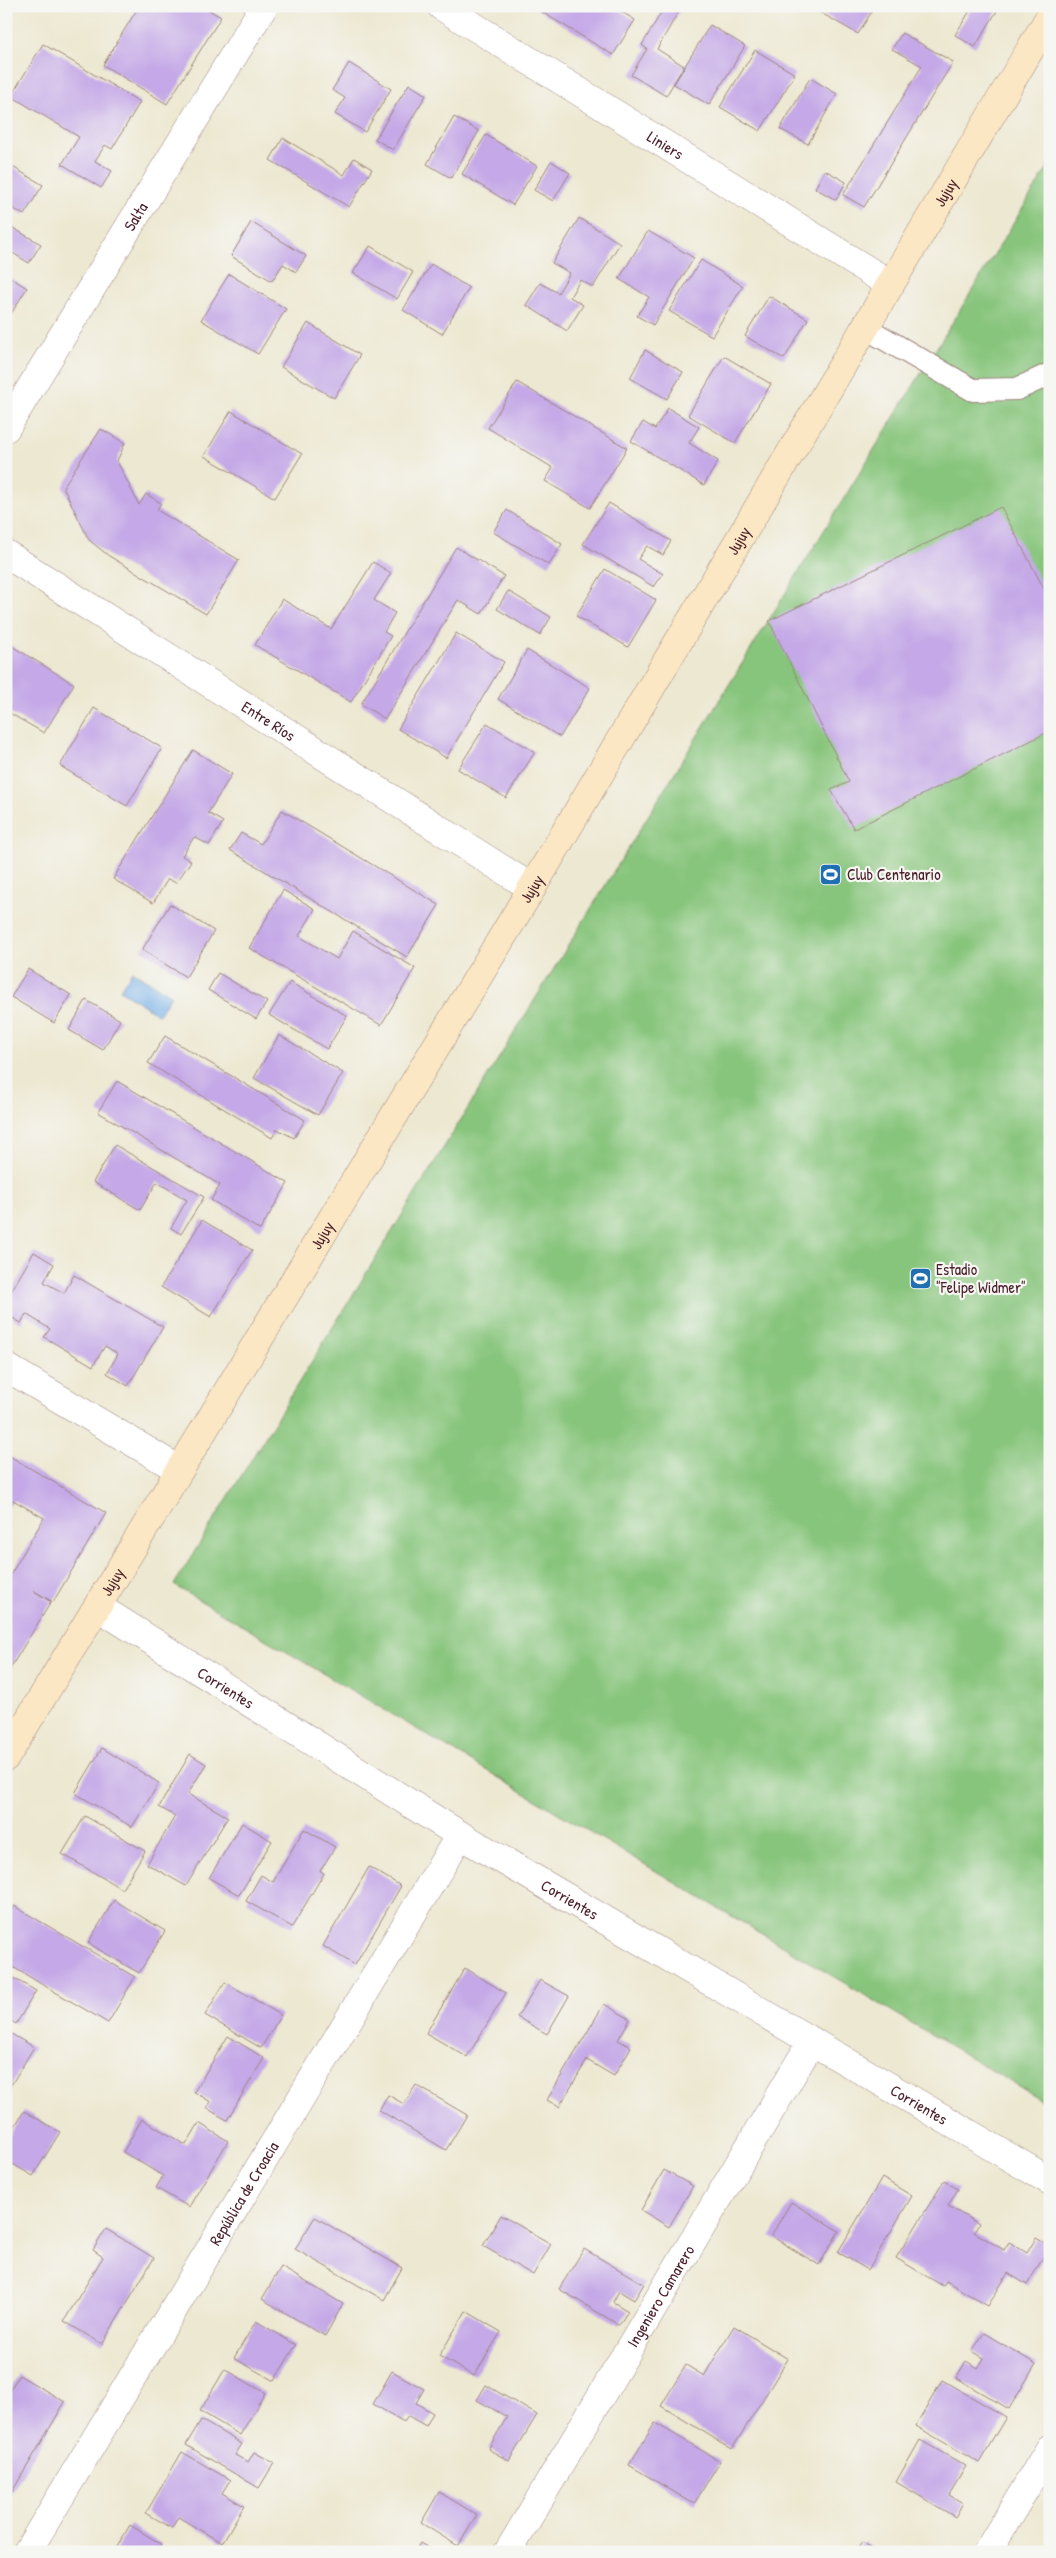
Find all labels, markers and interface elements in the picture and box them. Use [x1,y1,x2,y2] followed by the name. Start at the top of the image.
[643,125,688,165] street label: Liniers
[928,174,962,210] street label: Jujuy
[118,198,152,235] street label: Salta
[722,522,755,559] street label: Jujuy
[238,695,300,746] street label: Entre Ríos
[819,862,843,886] sports icon: Club Centenario
[847,863,941,885] place label: Club Centenario
[515,870,549,907] street label: Jujuy
[305,1217,339,1253] street label: Jujuy
[936,1258,1026,1298] place label: Estadio "Felipe Widmer"
[908,1266,932,1290] sports icon: Estadio "Felipe Widmer"
[95,1563,129,1600] street label: Jujuy
[193,1661,258,1714] street label: Corrientes
[537,1874,602,1925] street label: Corrientes
[886,2079,952,2130] street label: Corrientes
[204,2137,283,2249] street label: República de Croacia
[621,2240,700,2351] street label: Ingeniero Camarero

